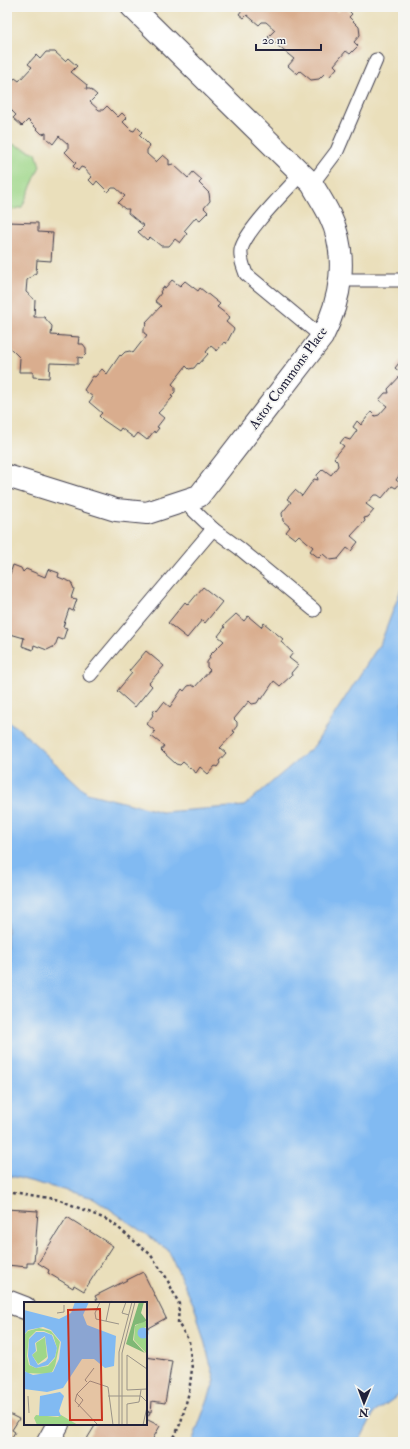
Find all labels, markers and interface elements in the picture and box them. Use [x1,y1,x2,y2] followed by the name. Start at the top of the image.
[256,26,321,52] scale bar
[262,33,287,48] text: 20 m
[245,323,331,433] street label: Astor Commons Place
[24,1302,147,1425] inset map
[344,1383,384,1423] north arrow
[358,1406,370,1419] text: N

